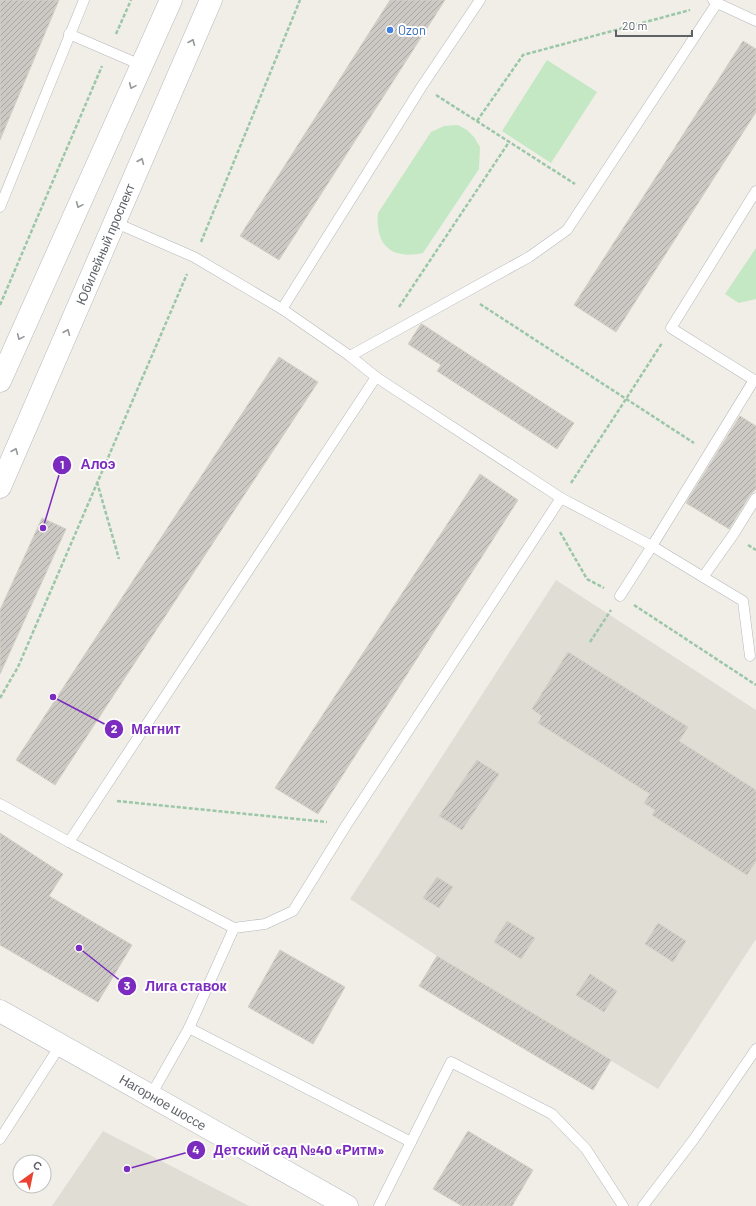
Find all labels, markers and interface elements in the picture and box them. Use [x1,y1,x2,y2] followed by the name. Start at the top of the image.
[616,12,692,38] scale bar
[622,18,648,32] text: 20 m
[398,22,426,38] place label: Ozon
[385,25,395,35] marker: Ozon
[188,39,196,46] one-way arrow
[128,83,136,90] one-way arrow
[136,158,144,166] one-way arrow
[72,181,138,307] street label: Юбилейный проспект
[75,202,83,209] one-way arrow
[62,329,70,336] one-way arrow
[17,332,25,340] one-way arrow
[11,448,19,455] one-way arrow
[52,452,123,478] callout: Алоэ
[81,455,116,472] text: Алоэ
[60,457,64,471] text: 1
[104,716,189,742] callout: Магнит
[131,720,181,737] text: Магнит
[111,721,118,735] text: 2
[117,973,234,999] callout: Лига ставок
[145,977,228,994] text: Лига ставок
[124,978,130,992] text: 3
[117,1071,209,1133] street label: Нагорное шоссе
[186,1137,393,1163] callout: Детский сад №40 «Ритм»
[214,1141,384,1158] text: Детский сад №40 «Ритм»
[192,1142,200,1156] text: 4
[12,1154,52,1194] north arrow
[31,1158,45,1173] text: С

